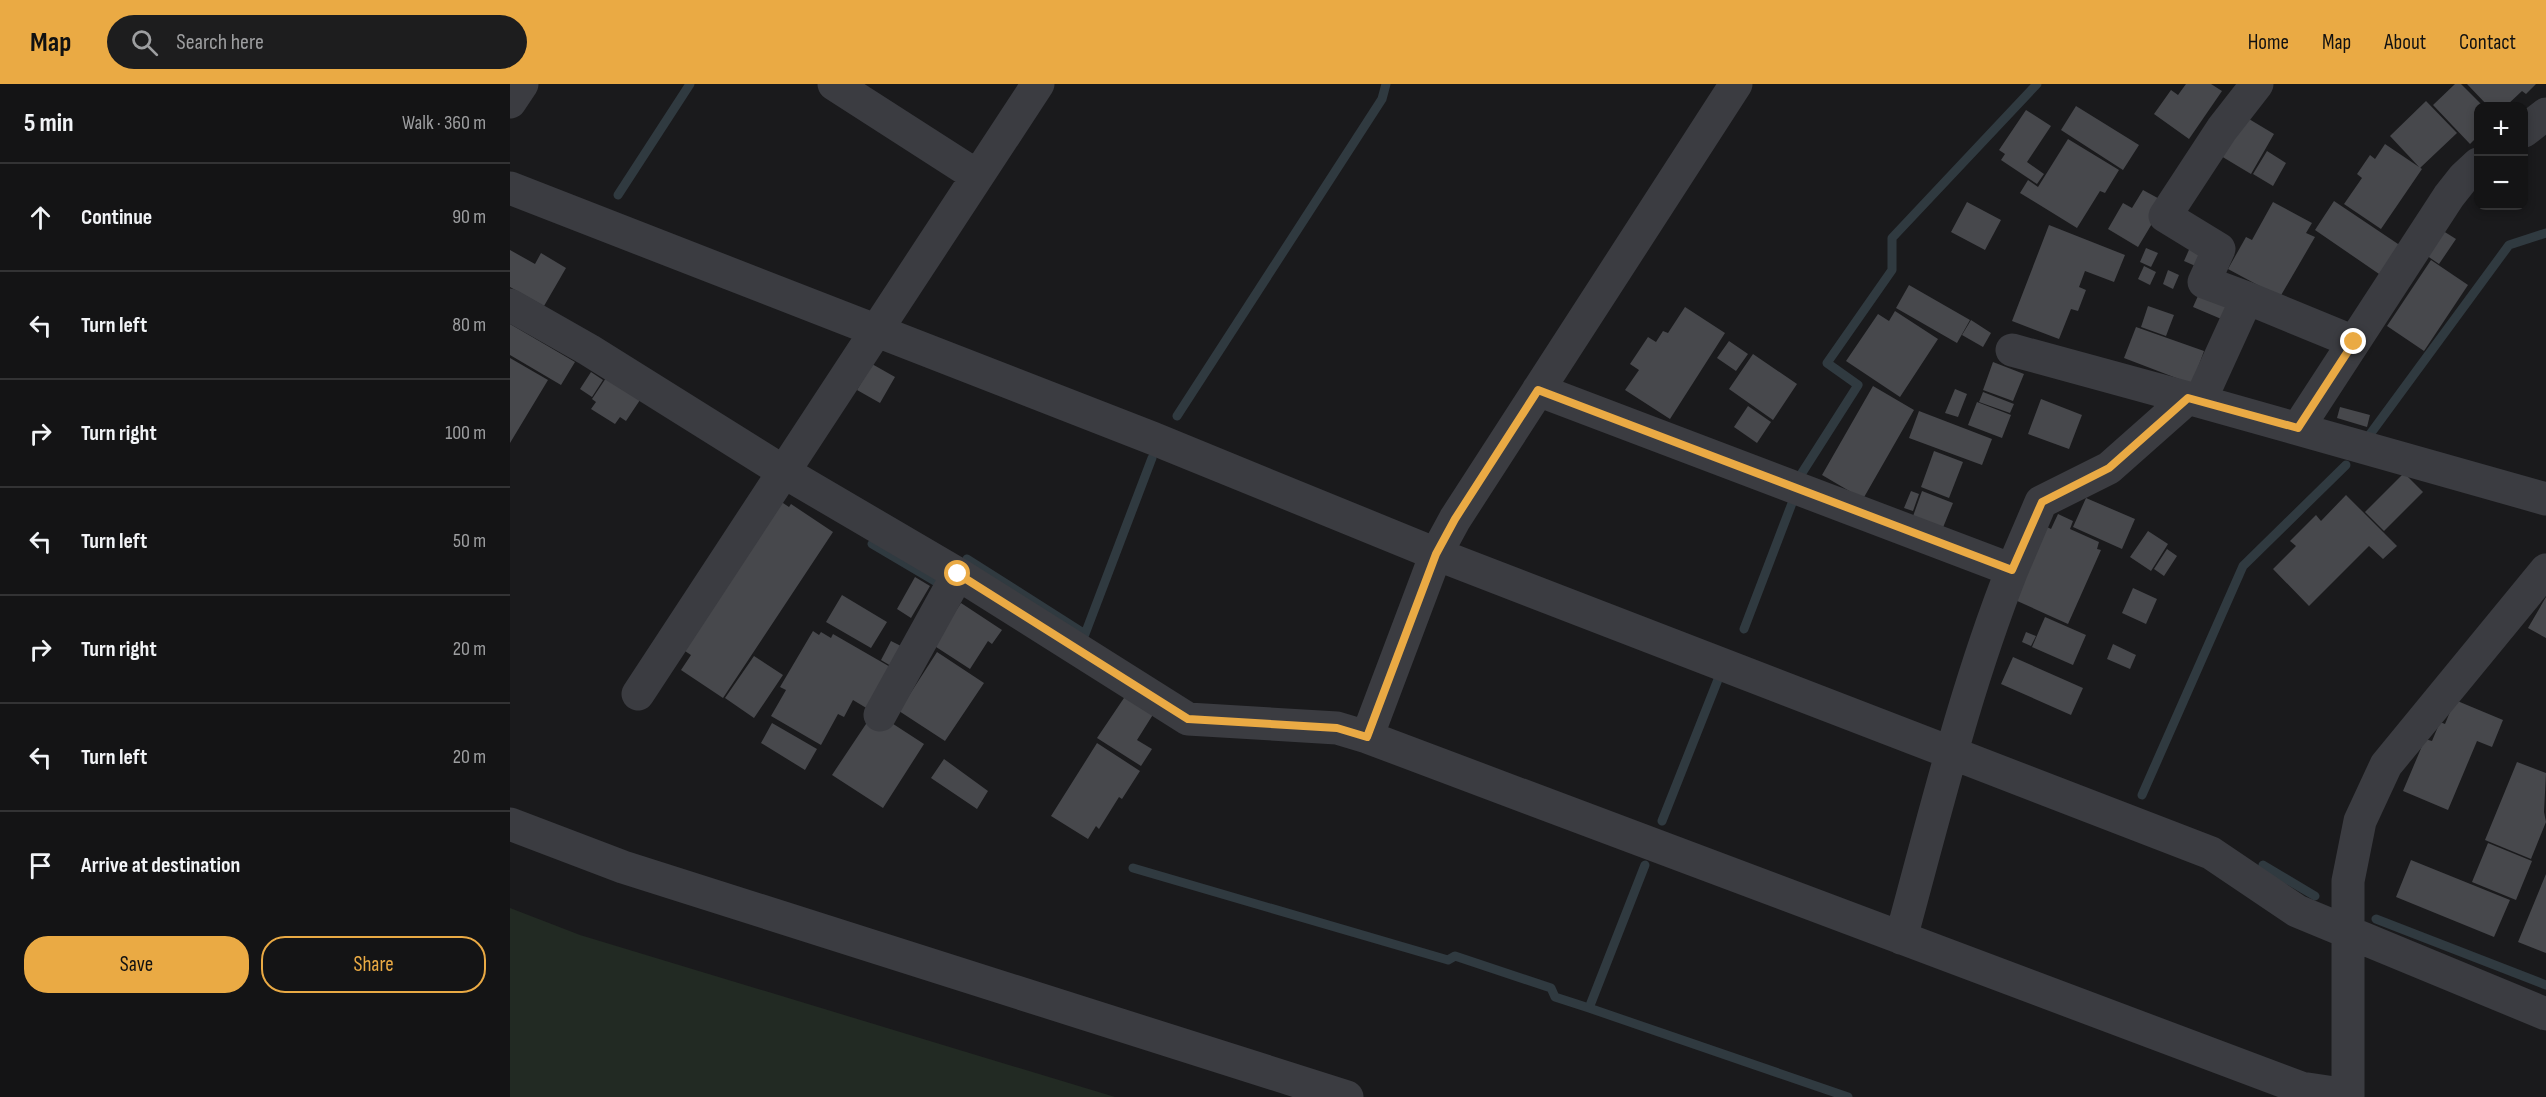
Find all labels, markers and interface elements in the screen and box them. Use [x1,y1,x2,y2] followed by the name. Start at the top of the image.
[107,15,527,69] search box
[30,26,71,59] text: Map
[128,26,161,59] icon: search
[176,29,264,56] text: Search here
[2248,30,2289,55] text: Home
[2322,30,2351,55] text: Map
[2384,30,2426,55] text: About
[2459,30,2516,55] text: Contact
[2474,102,2528,210] map controls
[2474,102,2528,156] button: +
[24,108,74,139] text: 5 min
[402,111,486,135] text: Walk · 360 m
[2474,156,2528,210] button: −
[24,201,57,234] icon: ahead
[81,204,152,231] text: Continue
[452,205,486,229] text: 90 m
[24,309,57,342] icon: left
[81,312,147,339] text: Turn left
[452,313,486,337] text: 80 m
[2340,328,2366,354] route end
[24,417,57,450] icon: right
[81,420,157,447] text: Turn right
[445,421,486,445] text: 100 m
[24,525,57,558] icon: left
[81,528,147,555] text: Turn left
[453,529,486,553] text: 50 m
[944,560,970,586] route start
[24,633,57,666] icon: right
[81,636,157,663] text: Turn right
[453,637,486,661] text: 20 m
[24,741,57,774] icon: left
[81,744,147,771] text: Turn left
[453,745,486,769] text: 20 m
[24,849,57,882] icon: arrive
[81,852,240,879] text: Arrive at destination
[24,936,249,993] button: Save
[261,936,486,993] button: Share

